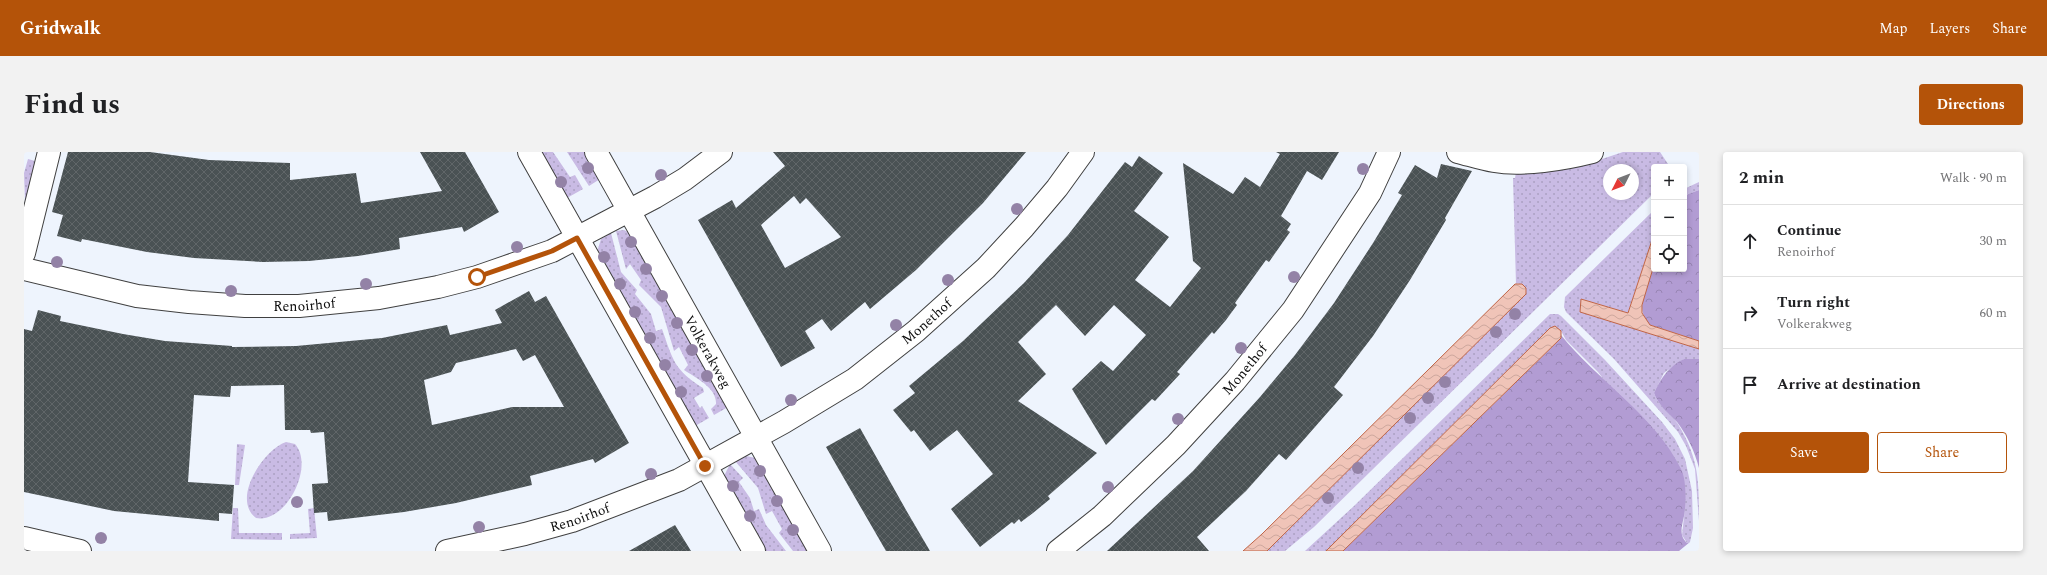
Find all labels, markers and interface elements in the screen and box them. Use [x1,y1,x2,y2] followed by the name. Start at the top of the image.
[20,14,101,43] text: Gridwalk
[1879,18,1908,39] text: Map
[1930,18,1970,39] text: Layers
[1992,18,2027,39] text: Share
[24,83,120,126] text: Find us
[1919,84,2023,125] button: Directions
[1603,164,1639,200] north arrow
[1651,164,1687,272] map controls
[1651,164,1687,200] button: +
[1739,165,1784,191] text: 2 min
[1940,168,2007,188] text: Walk · 90 m
[1651,200,1687,236] button: −
[1777,219,1842,242] text: Continue
[1739,230,1761,252] icon: ahead
[1980,231,2007,251] text: 30 m
[1651,236,1687,272] button: locate
[1777,242,1835,262] text: Renoirhof
[468,268,486,286] route start
[1777,291,1850,314] text: Turn right
[273,292,338,317] street label: Renoirhof
[897,293,958,350] street label: Monethof
[1739,302,1761,324] icon: right
[1980,303,2007,323] text: 60 m
[679,311,737,392] street label: Volkerakweg
[1777,314,1852,334] text: Volkerakweg
[1217,338,1273,400] street label: Monethof
[1777,373,1921,396] text: Arrive at destination
[1739,374,1761,396] icon: arrive
[1739,432,1869,473] button: Save
[1877,432,2007,473] button: Share
[696,457,714,475] route end
[547,497,614,538] street label: Renoirhof

